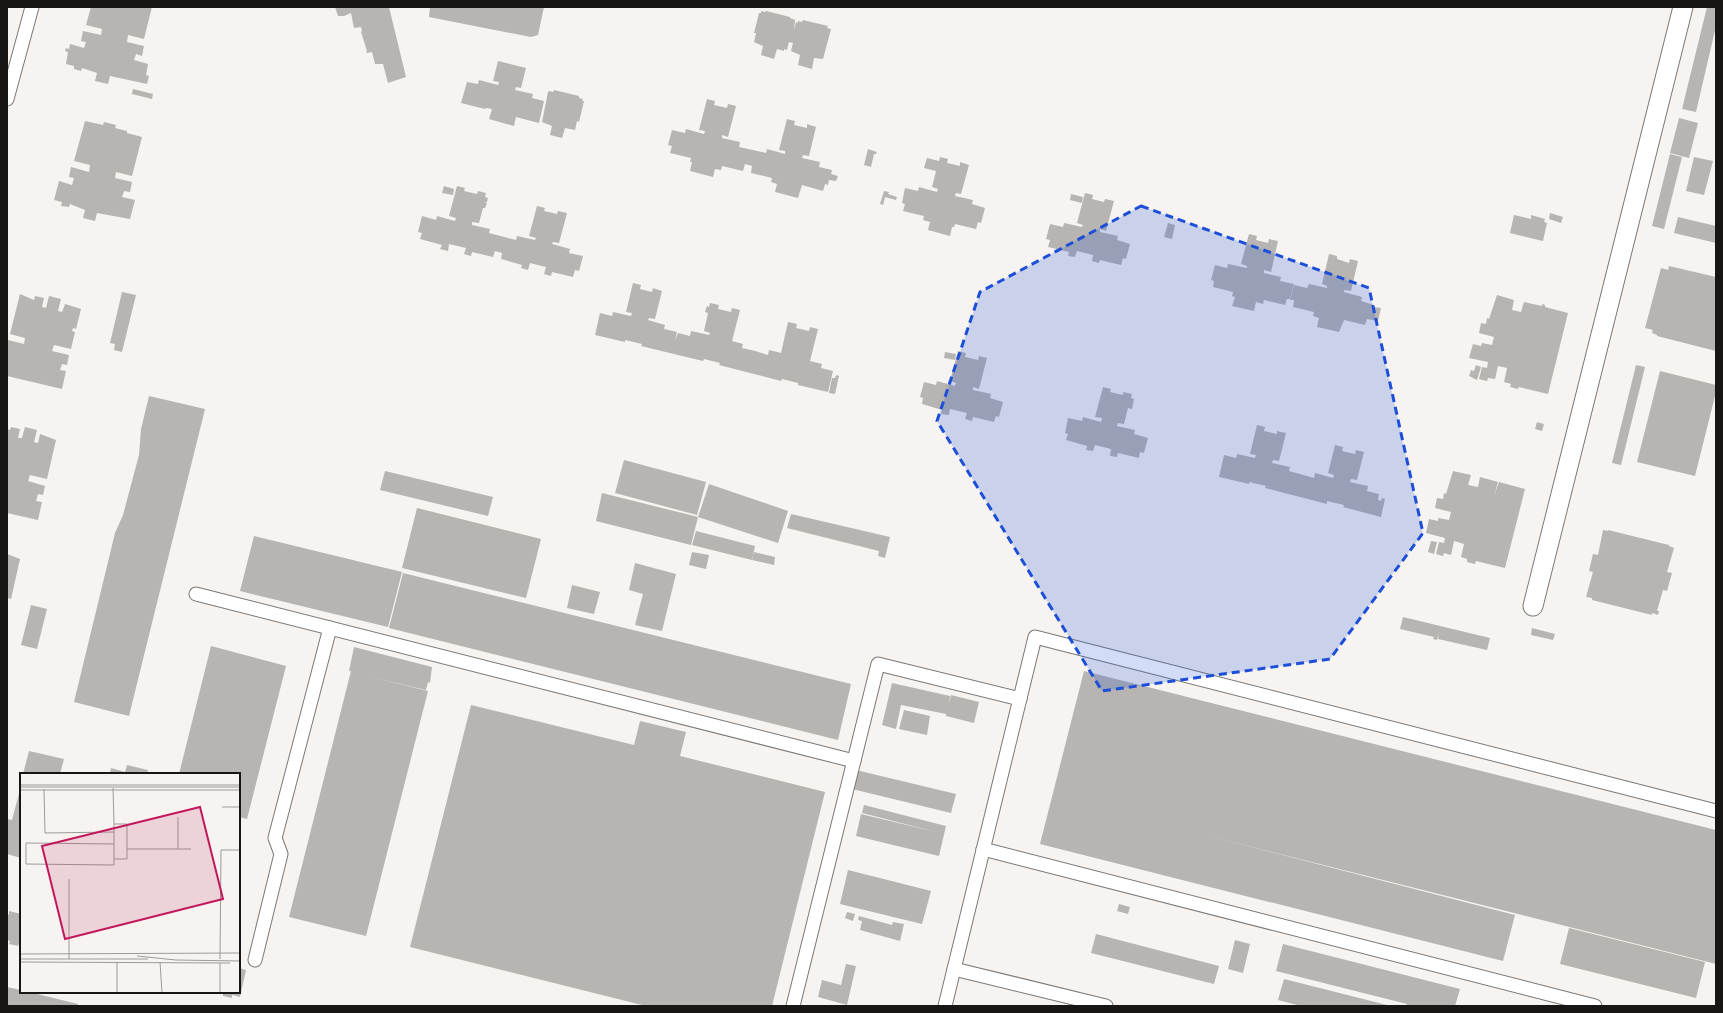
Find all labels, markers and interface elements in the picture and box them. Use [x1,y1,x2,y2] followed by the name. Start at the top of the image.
[20,773,240,993] inset map

